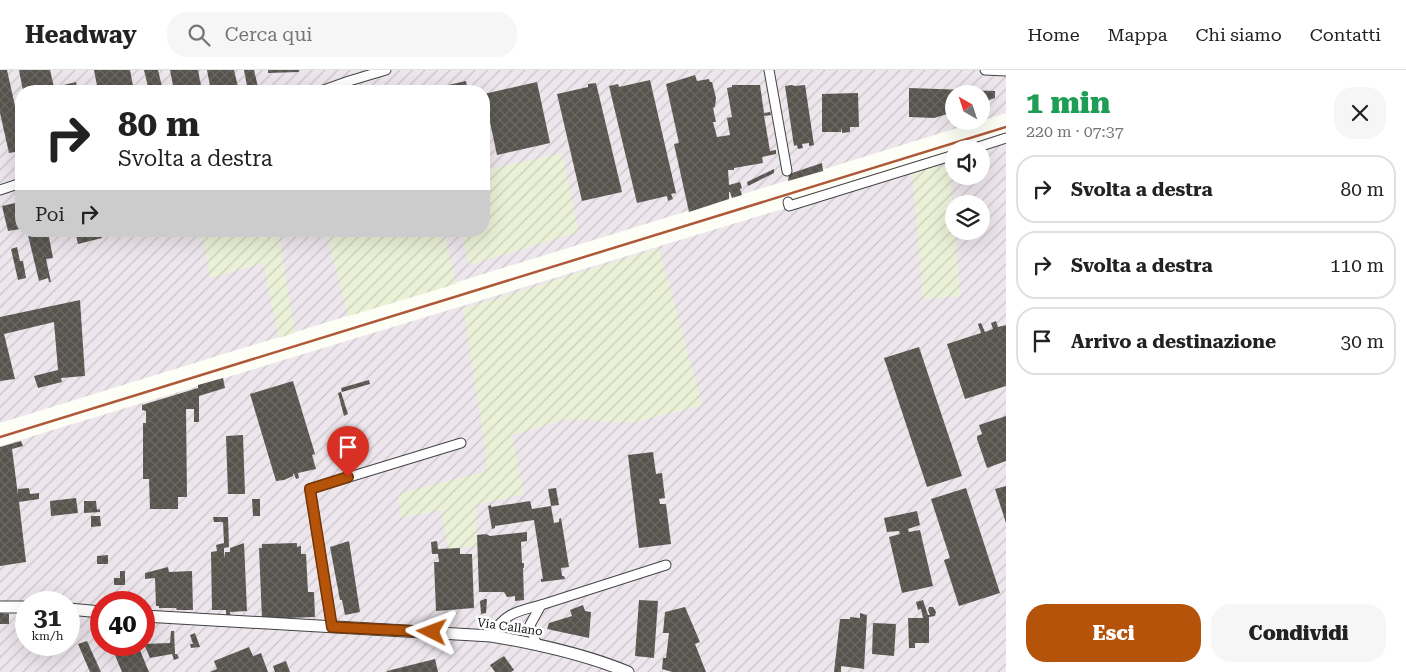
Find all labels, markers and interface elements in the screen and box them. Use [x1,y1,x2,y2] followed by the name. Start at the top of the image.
[167,12,517,57] search box
[25,21,137,49] text: Headway
[185,21,213,49] icon: search
[225,23,312,46] text: Cerca qui
[1027,24,1080,45] text: Home
[1108,24,1167,45] text: Mappa
[1195,24,1282,45] text: Chi siamo
[1310,24,1381,45] text: Contatti
[945,85,990,130] north arrow
[945,85,990,240] map controls
[1026,85,1110,120] text: 1 min
[1334,87,1386,139] button: close
[118,104,200,145] text: 80 m
[35,105,100,170] icon: right
[1026,122,1124,141] text: 220 m · 07:37
[945,140,990,185] button: sound
[118,146,273,171] text: Svolta a destra
[1028,175,1056,203] icon: right
[1071,178,1213,201] text: Svolta a destra
[1341,178,1384,201] text: 80 m
[945,195,990,240] button: layers
[75,200,103,228] icon: right
[35,203,65,226] text: Poi
[1028,251,1056,279] icon: right
[1071,254,1213,277] text: Svolta a destra
[1330,254,1384,277] text: 110 m
[1028,327,1056,355] icon: arrive
[1071,330,1276,353] text: Arrivo a destinazione
[1341,330,1384,353] text: 30 m
[327,426,369,477] pin
[334,433,362,461] icon: arrive
[90,591,155,656] speed limit sign: 40
[33,603,62,632] text: 31
[1026,604,1201,662] button: Esci
[1211,604,1386,662] button: Condividi
[405,605,457,657] position arrow
[476,615,544,639] street label: Via Callano
[31,629,64,643] text: km/h

